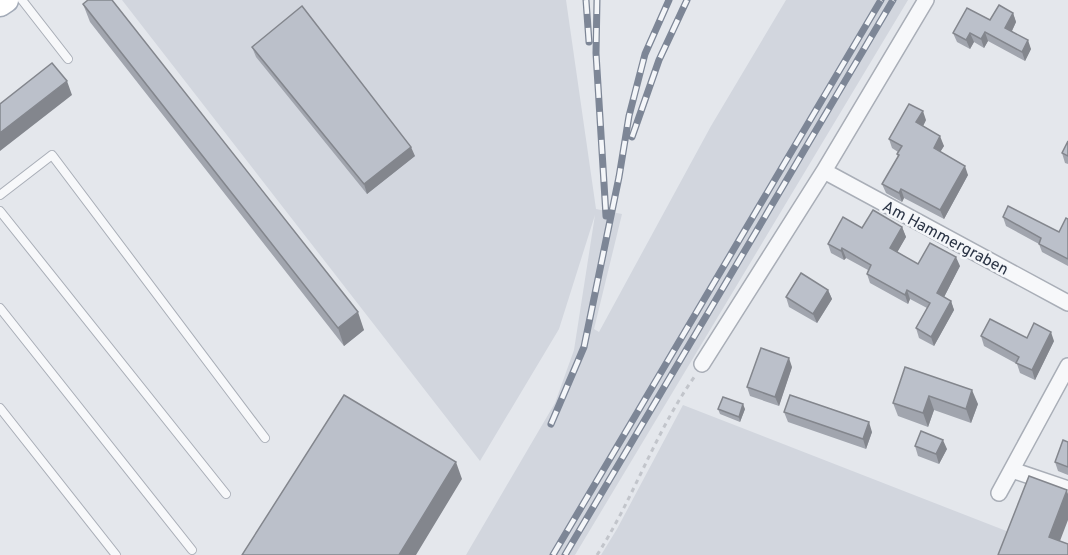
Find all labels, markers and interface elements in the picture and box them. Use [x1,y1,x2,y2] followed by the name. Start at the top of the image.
[878,197,1012,280] street label: Am Hammergraben

